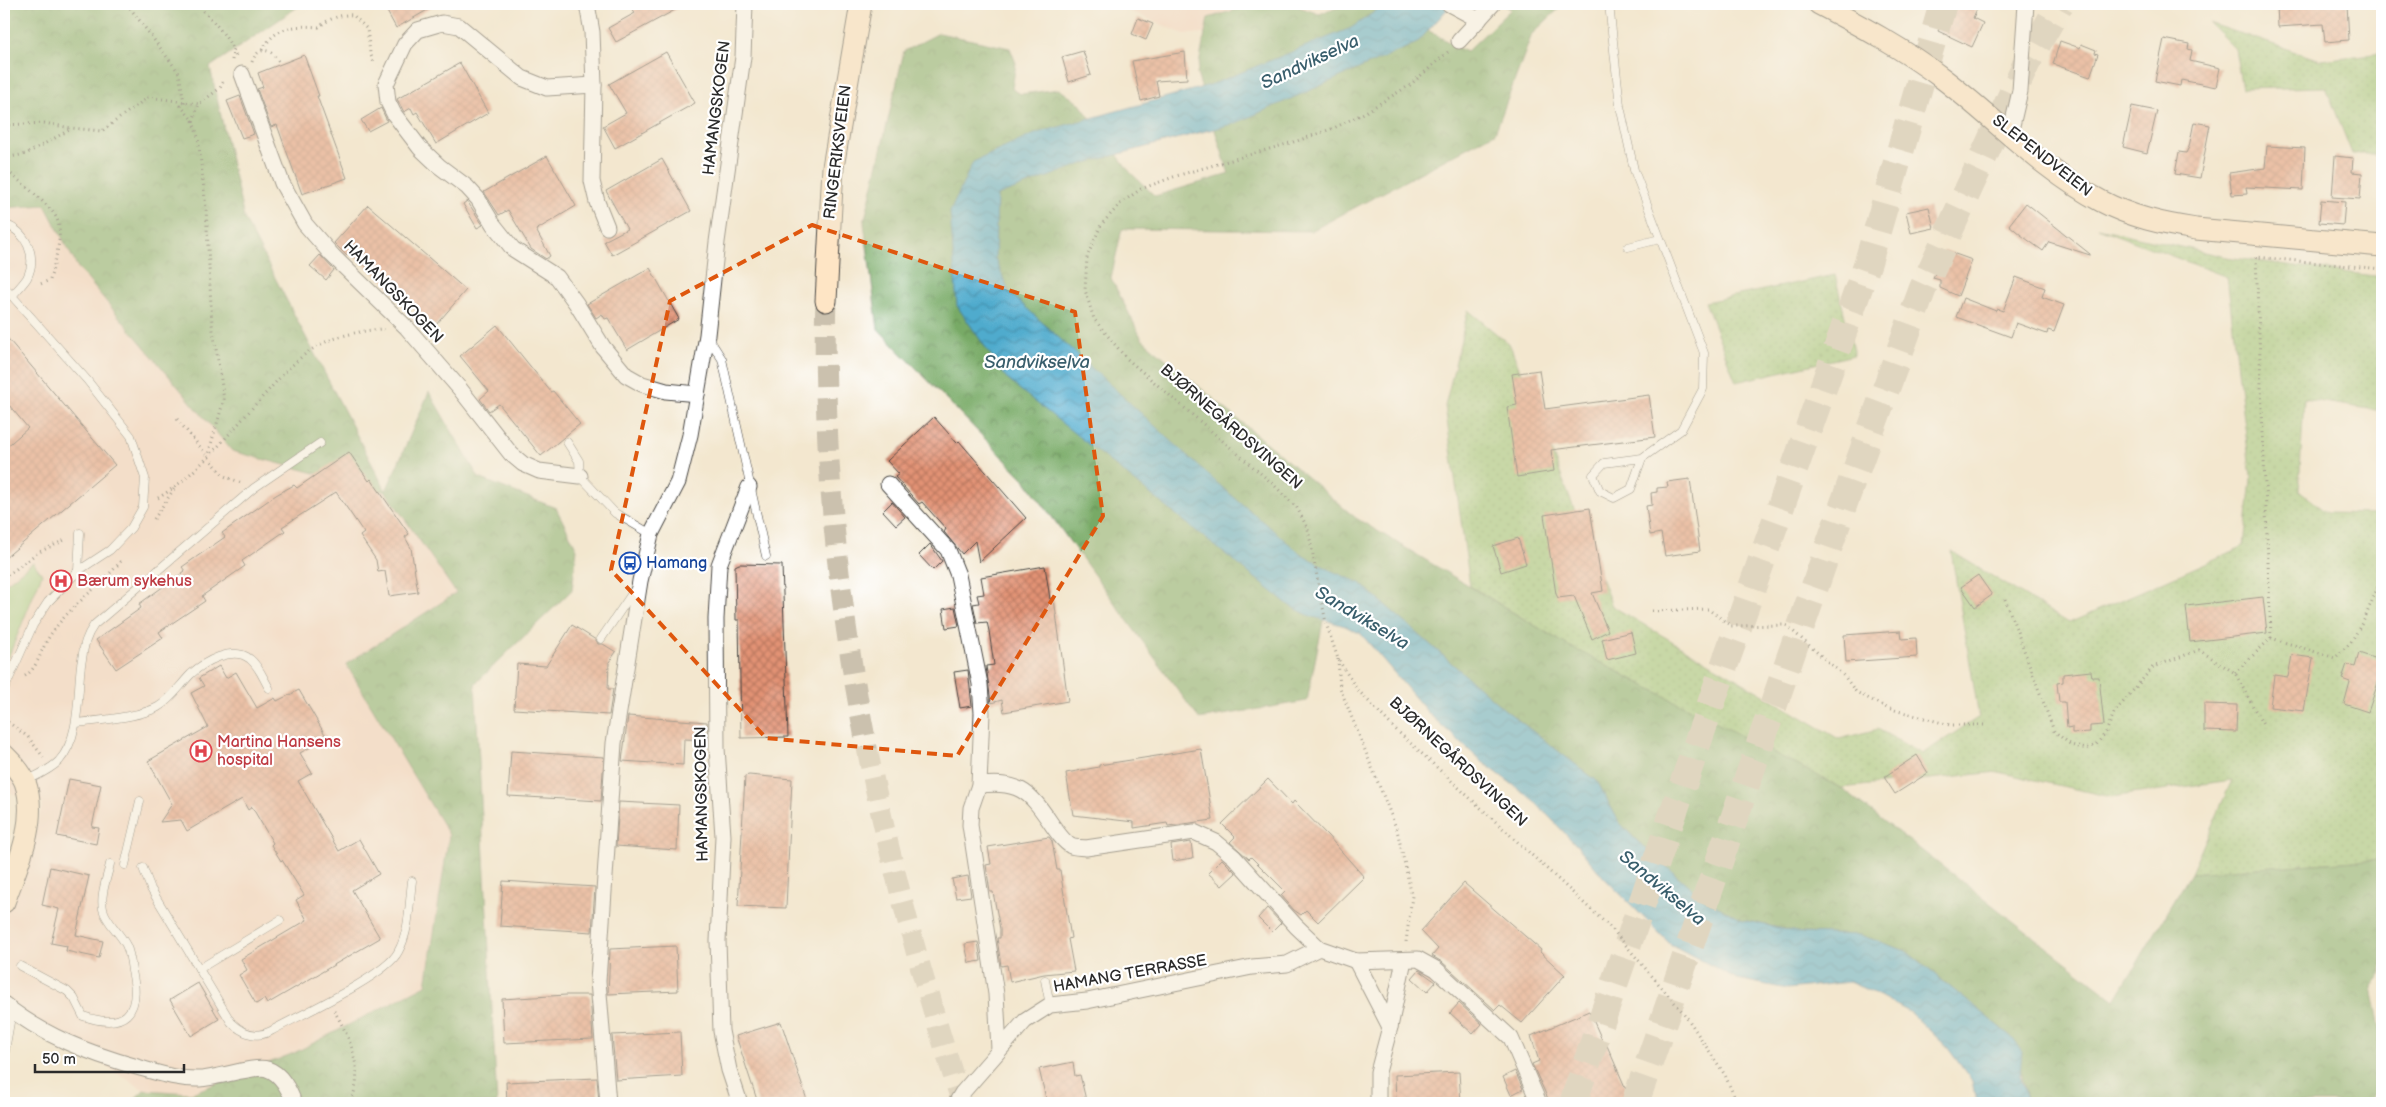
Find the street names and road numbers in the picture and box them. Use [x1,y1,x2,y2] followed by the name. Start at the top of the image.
[699,40,735,176] street label: HAMANGSKOGEN
[820,84,856,220] street label: RINGERIKSVEIEN
[1988,111,2096,201] street label: SLEPENDVEIEN
[339,237,447,347] street label: HAMANGSKOGEN
[1156,359,1307,494] street label: BJØRNEGÅRDSVINGEN
[1385,692,1532,831] street label: BJØRNEGÅRDSVINGEN
[691,726,713,862] street label: HAMANGSKOGEN
[1052,951,1208,997] street label: HAMANG TERRASSE

